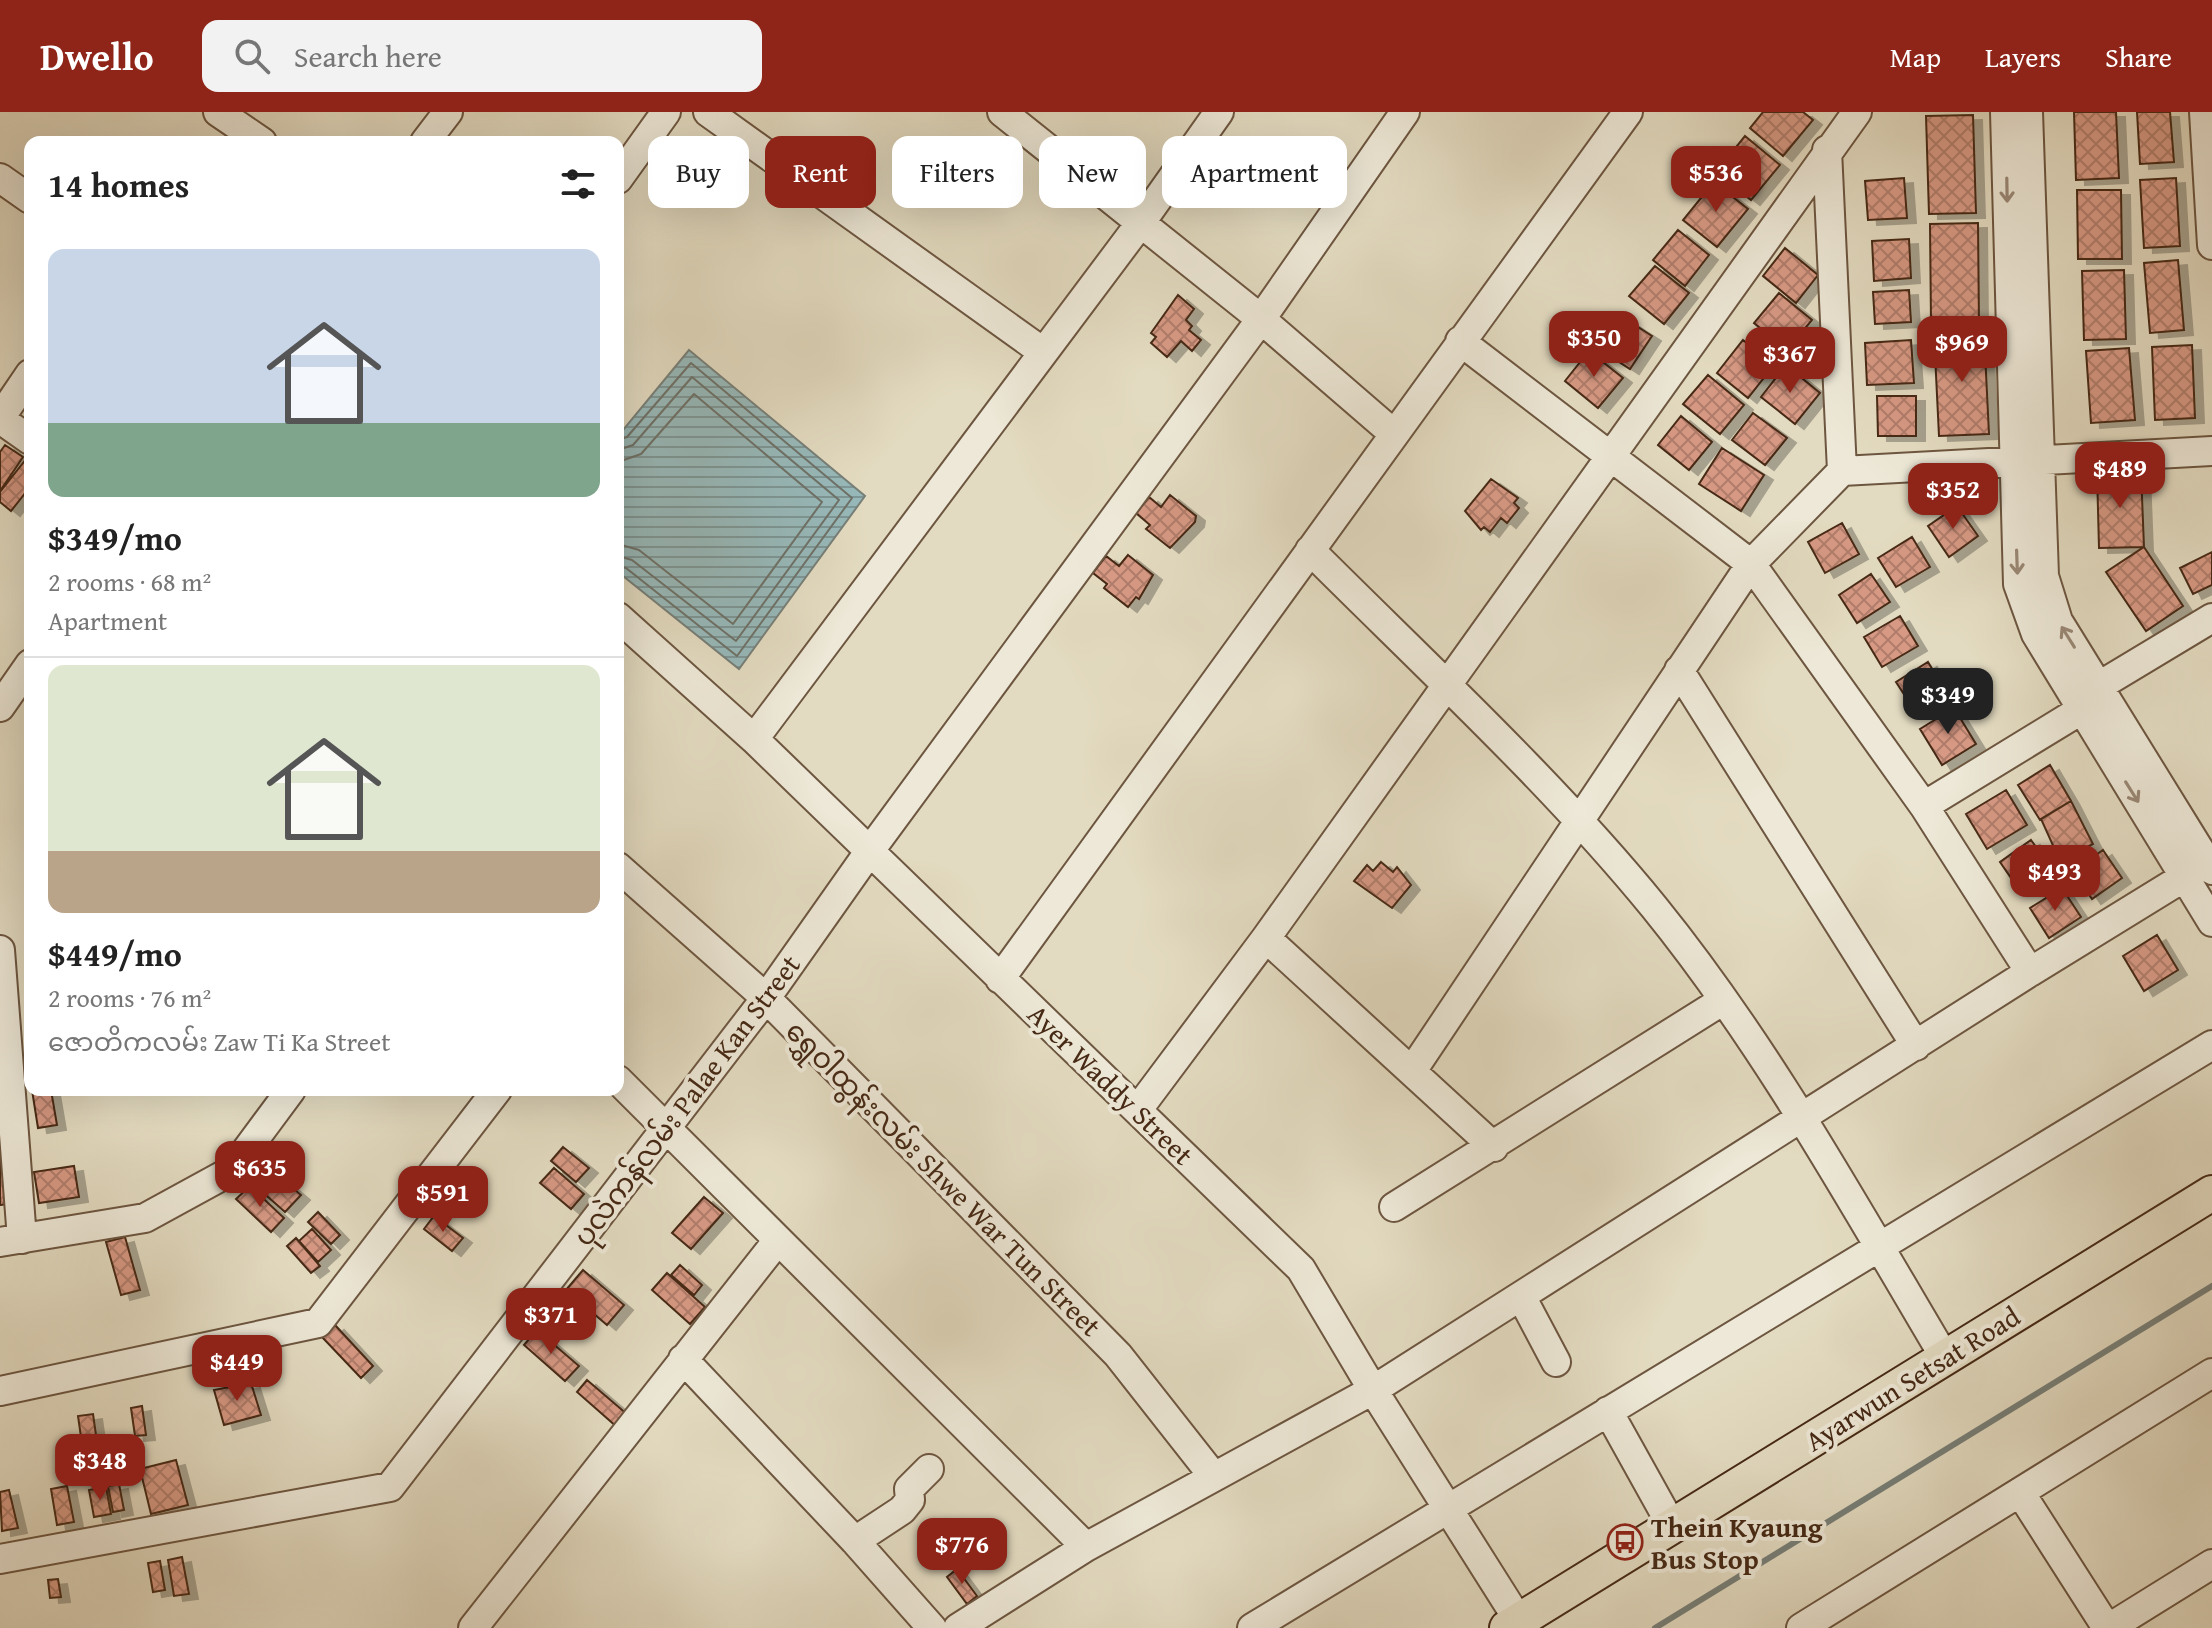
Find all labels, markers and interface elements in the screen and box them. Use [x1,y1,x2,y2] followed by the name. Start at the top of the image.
[202,20,762,92] search box
[40,28,154,84] text: Dwello
[230,34,274,78] icon: search
[294,34,442,78] text: Search here
[1890,36,1941,77] text: Map
[1985,36,2061,77] text: Layers
[2105,36,2172,77] text: Share
[648,136,749,208] chip: Buy
[765,136,876,208] chip: Rent
[892,136,1023,208] chip: Filters
[1039,136,1146,208] chip: New
[1162,136,1347,208] chip: Apartment
[1669,146,1763,214] pin: $536
[1689,152,1743,191] text: $536
[48,160,189,209] text: 14 homes
[556,162,600,206] icon: filters
[1999,176,2014,203] one-way arrow
[252,301,396,445] icon: home
[1547,311,1641,379] pin: $350
[1915,316,2009,384] pin: $969
[1567,317,1621,356] text: $350
[1935,322,1989,361] text: $969
[1743,327,1837,395] pin: $367
[1763,333,1817,372] text: $367
[2073,442,2167,510] pin: $489
[2093,448,2147,487] text: $489
[1906,463,2000,531] pin: $352
[1926,469,1980,508] text: $352
[48,513,182,562] text: $349/mo
[2010,548,2025,575] one-way arrow
[48,562,211,601] text: 2 rooms · 68 m²
[48,601,167,640] text: Apartment
[2060,626,2076,649] one-way arrow
[1901,668,1995,736] pin: $349
[1921,674,1975,713] text: $349
[252,717,396,861] icon: home
[2125,780,2141,803] one-way arrow
[2008,845,2102,913] pin: $493
[2028,851,2082,890] text: $493
[48,929,182,978] text: $449/mo
[563,946,812,1256] street label: ပုလဲကန်လမ်း Palae Kan Street
[48,978,211,1017] text: 2 rooms · 76 m²
[1019,994,1203,1174] street label: Ayer Waddy Street
[775,1011,1111,1347] street label: ရွှေဝါထွန်းလမ်း Shwe War Tun Street
[48,1022,390,1061] text: ဇောတိကလမ်း Zaw Ti Ka Street
[213,1141,307,1209] pin: $635
[233,1147,287,1186] text: $635
[396,1166,490,1234] pin: $591
[416,1172,470,1211] text: $591
[504,1288,598,1356] pin: $371
[524,1294,578,1333] text: $371
[1797,1295,2027,1461] street label: Ayarwun Setsat Road
[190,1335,284,1403] pin: $449
[210,1341,264,1380] text: $449
[53,1434,147,1502] pin: $348
[73,1440,127,1479] text: $348
[1651,1506,1823,1579] place label: Thein Kyaung Bus Stop
[915,1518,1009,1586] pin: $776
[1606,1523,1644,1561] bus stop icon: Thein Kyaung Bus Stop
[935,1524,989,1563] text: $776

